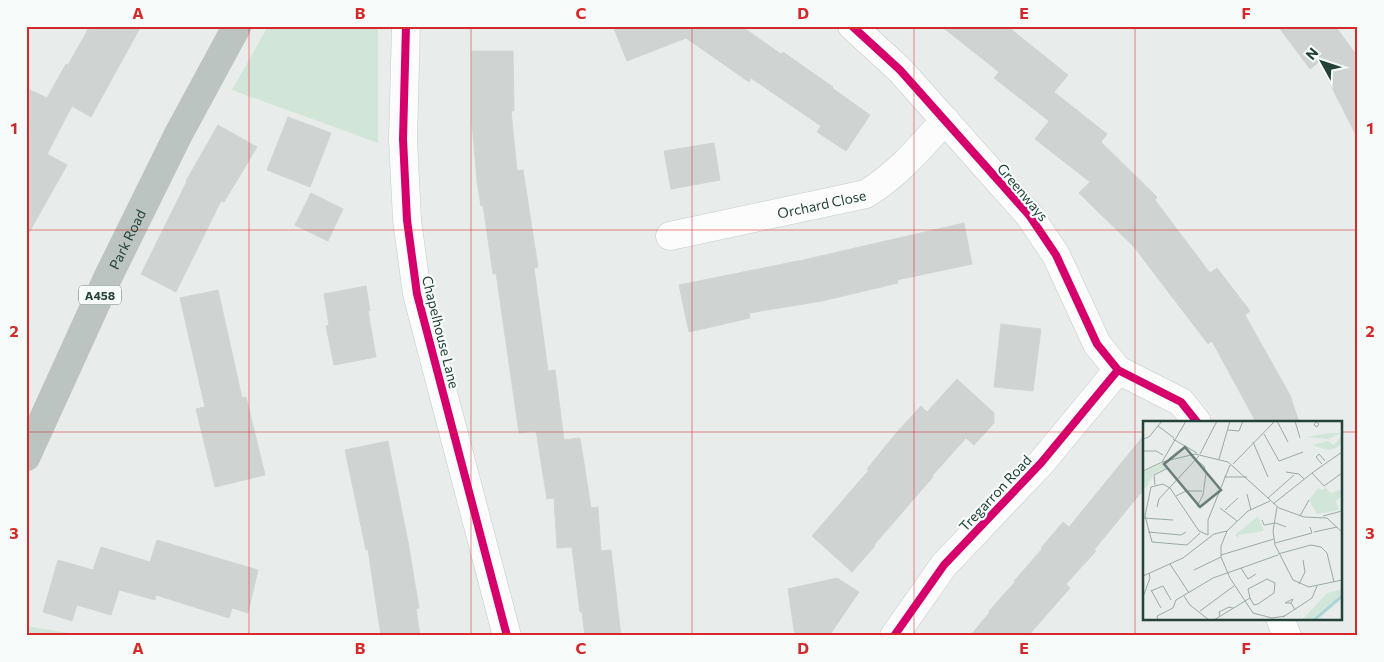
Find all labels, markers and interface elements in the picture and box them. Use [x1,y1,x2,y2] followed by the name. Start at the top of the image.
[132,3,144,22] text: A
[355,3,366,22] text: B
[576,3,587,22] text: C
[797,3,809,22] text: D
[1019,3,1029,22] text: E
[1241,3,1251,22] text: F
[1296,38,1346,88] north arrow
[1302,44,1322,63] text: N
[10,118,18,137] text: 1
[1366,118,1374,137] text: 1
[994,160,1052,224] street label: Greenways
[776,186,868,221] street label: Orchard Close
[105,206,149,272] street label: Park Road
[419,274,463,390] street label: Chapelhouse Lane
[79,286,121,304] road number: A458
[9,321,19,340] text: 2
[1365,321,1375,340] text: 2
[1143,421,1342,620] inset map
[955,451,1035,535] street label: Tregarron Road
[9,523,19,542] text: 3
[1365,523,1375,542] text: 3
[132,638,144,657] text: A
[355,638,366,657] text: B
[576,638,587,657] text: C
[797,638,809,657] text: D
[1019,638,1029,657] text: E
[1241,638,1251,657] text: F

